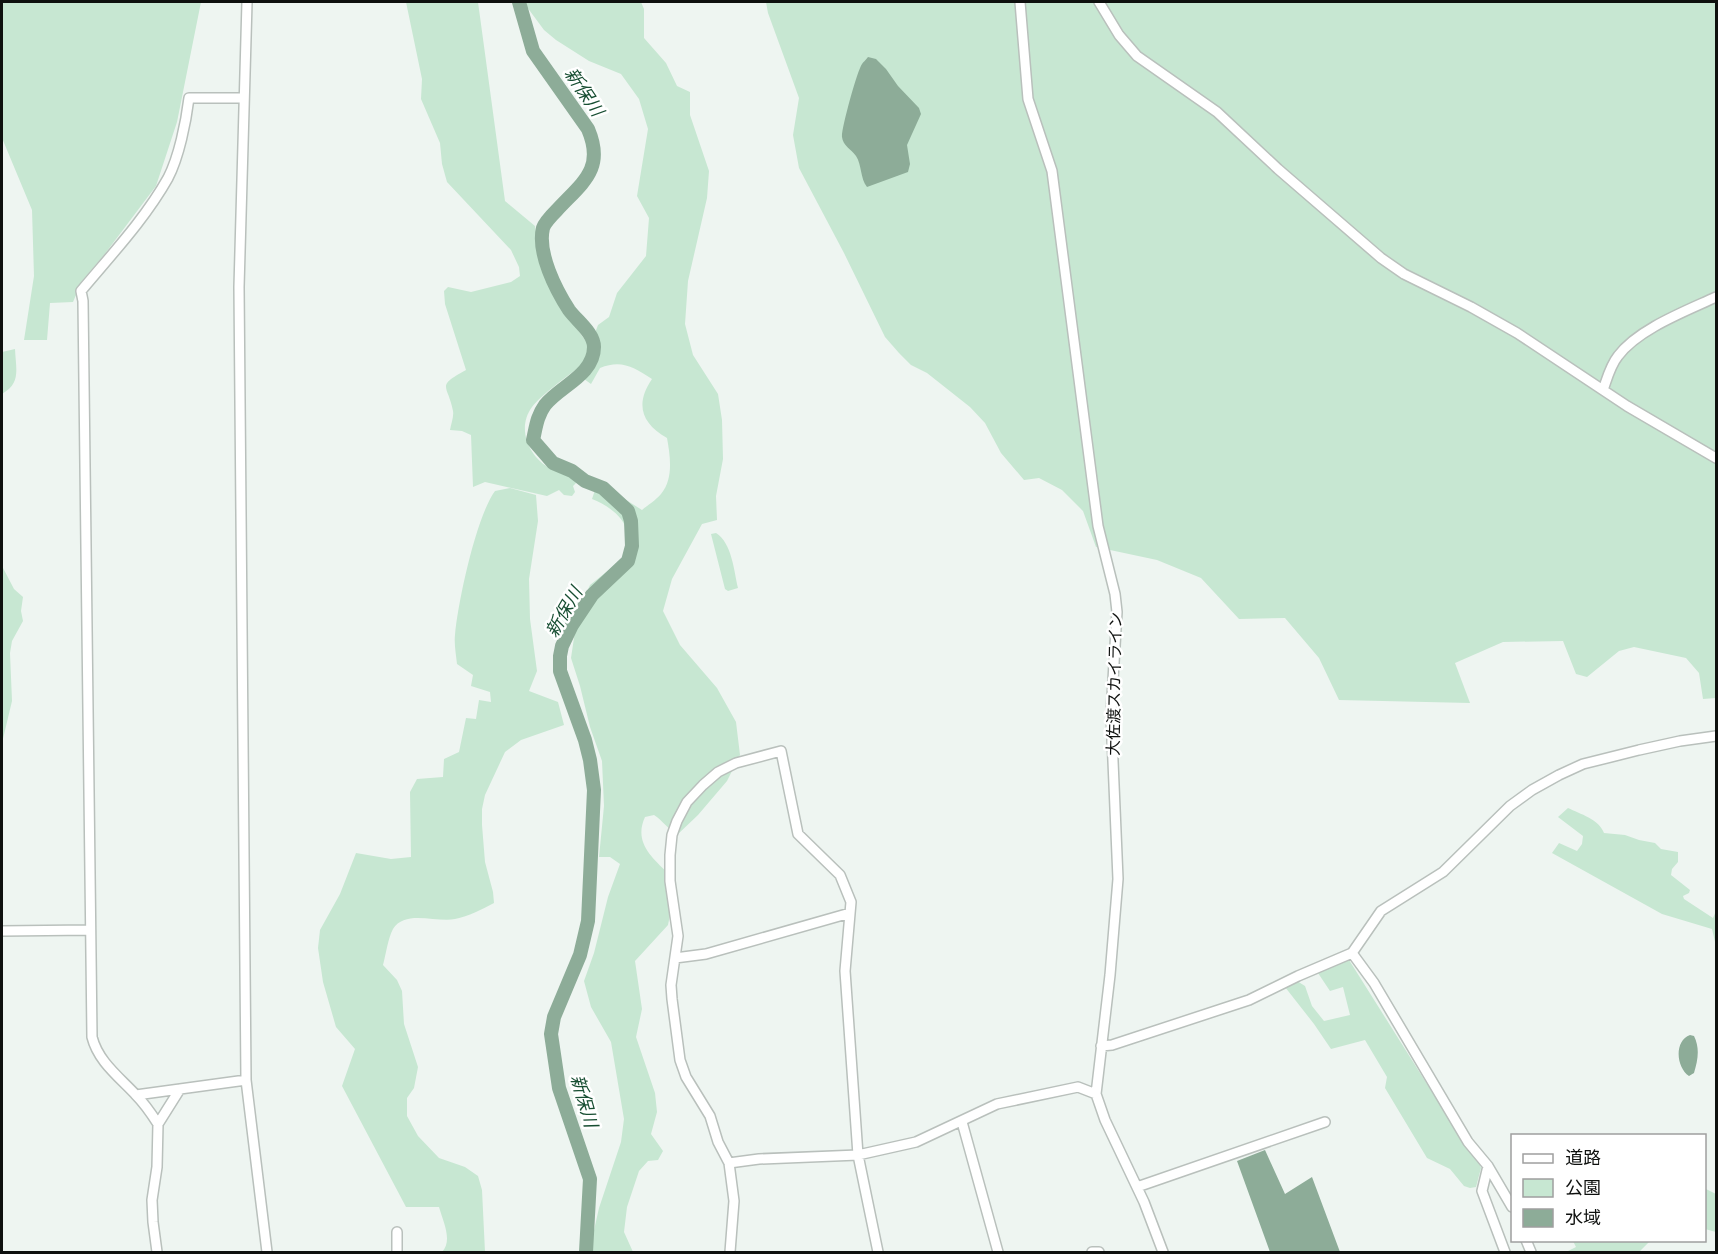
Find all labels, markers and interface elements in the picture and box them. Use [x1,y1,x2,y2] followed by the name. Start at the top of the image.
[559,62,611,123] water label: 新保川
[539,580,589,641] water label: 新保川
[1102,612,1126,756] street label: 大佐渡スカイライン
[565,1071,604,1132] water label: 新保川
[1511,1134,1706,1242] legend
[1565,1145,1601,1170] text: 道路
[1565,1175,1601,1200] text: 公園
[1565,1205,1601,1230] text: 水域

